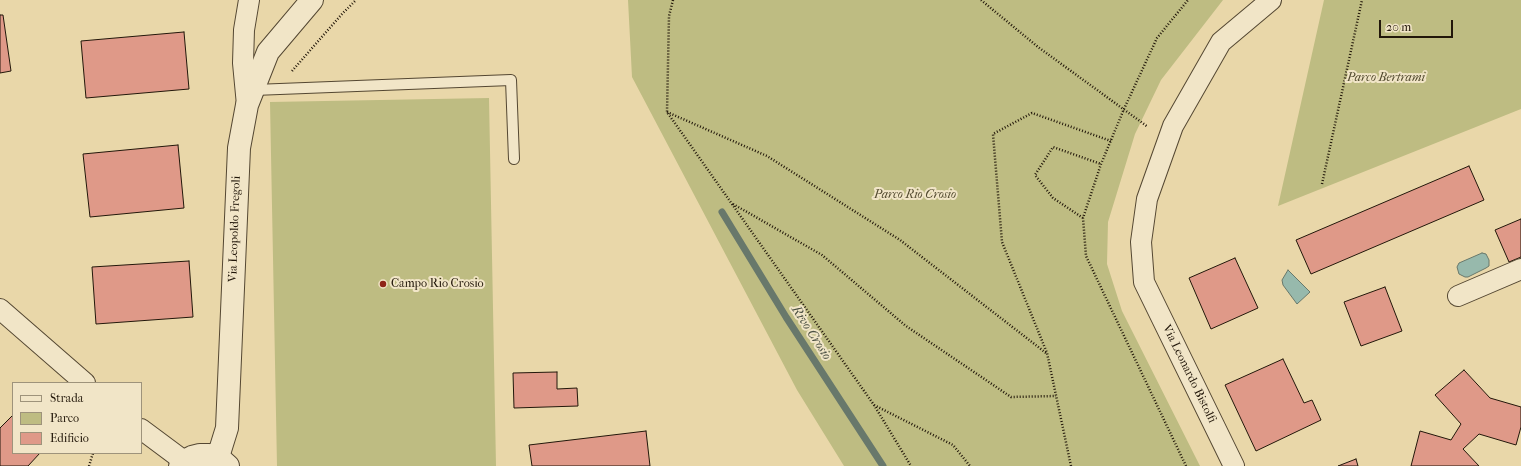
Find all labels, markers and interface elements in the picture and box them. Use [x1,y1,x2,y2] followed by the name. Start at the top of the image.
[1381,12,1455,38] scale bar
[1386,20,1411,34] text: 20 m
[1347,71,1425,85] park label: Parco Bertrami
[226,176,244,282] street label: Via Leopoldo Fregoli
[874,188,956,202] park label: Parco Rio Crosio
[391,277,484,291] place label: Campo Rio Crosio
[378,279,388,289] marker: Campo Rio Crosio
[788,303,834,363] water label: Rivo Crosio
[1159,323,1219,425] street label: Via Leonardo Bistolfi
[12,382,142,454] legend
[50,391,83,405] text: Strada
[50,411,79,425] text: Parco
[50,431,89,445] text: Edificio

